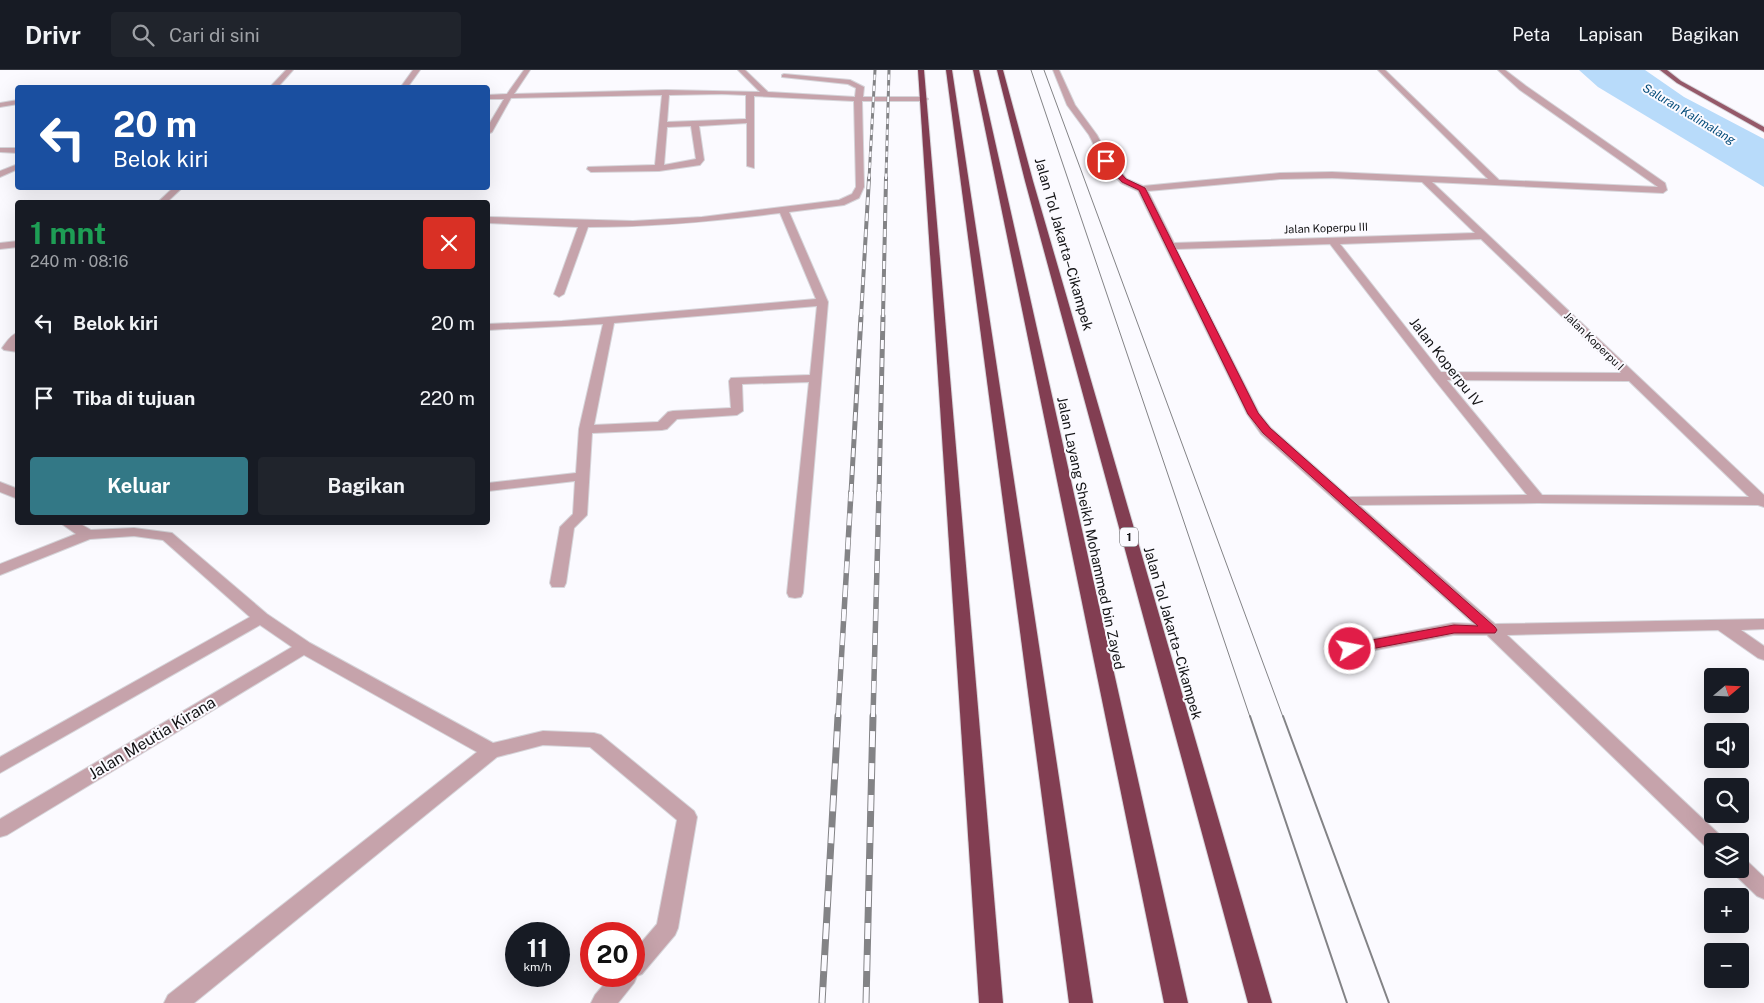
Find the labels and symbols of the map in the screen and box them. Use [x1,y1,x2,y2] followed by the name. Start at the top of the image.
[1640,81,1739,148] water label: Saluran Kalimalang
[1085,140,1127,182] pin
[1032,156,1096,332] street label: Jalan Tol Jakarta–Cikampek
[1284,221,1368,235] street label: Jalan Koperpu III
[1562,310,1626,372] street label: Jalan Koperpu I
[1406,314,1486,410] street label: Jalan Koperpu IV
[1054,395,1128,671] street label: Jalan Layang Sheikh Mohammed bin Zayed
[1120,528,1138,547] road number: 1
[1141,545,1205,721] street label: Jalan Tol Jakarta–Cikampek
[1323,622,1375,674] position arrow
[1704,668,1749,712] north arrow
[85,693,219,783] street label: Jalan Meutia Kirana
[580,922,645,987] speed limit sign: 20

